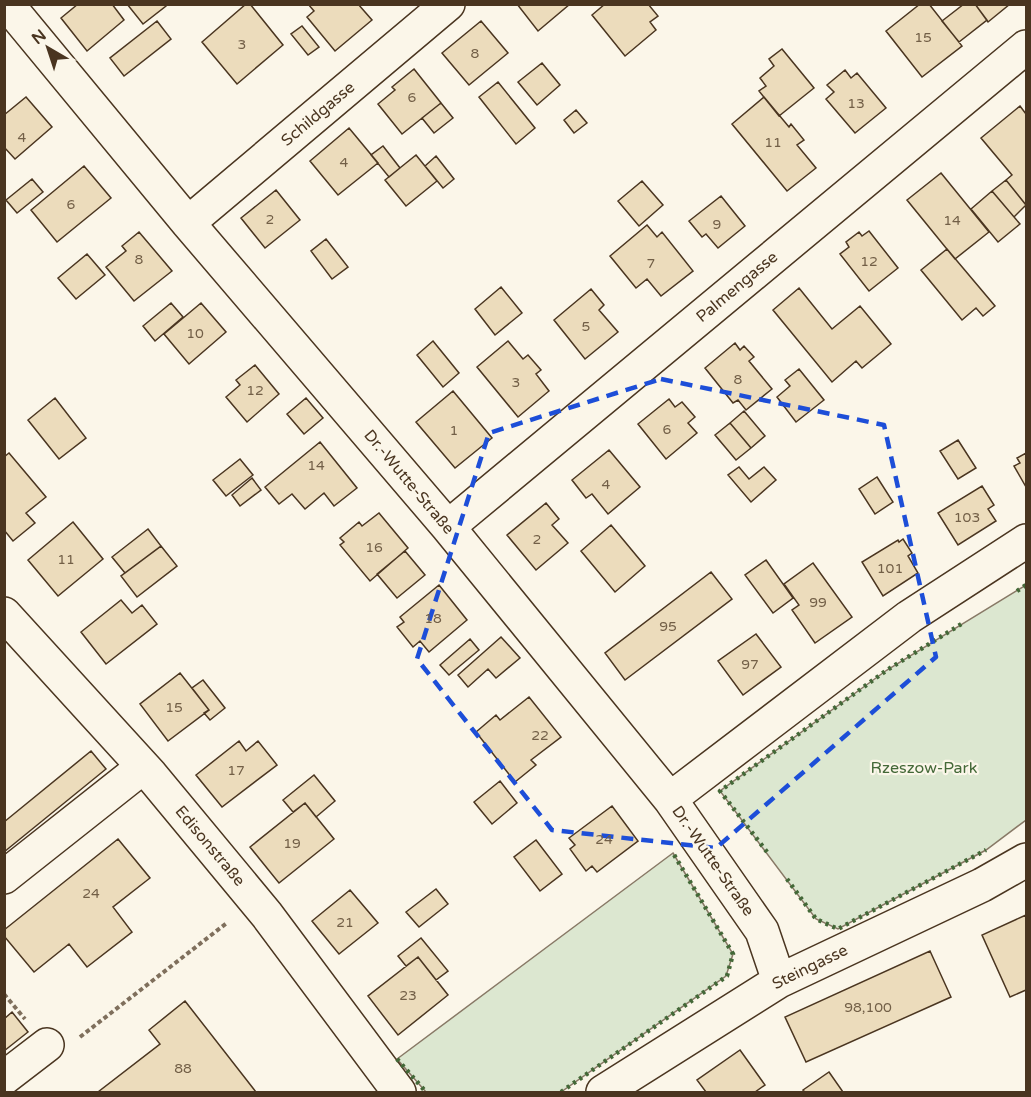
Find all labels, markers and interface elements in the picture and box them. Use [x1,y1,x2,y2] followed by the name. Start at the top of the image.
[18,18,78,78] north arrow
[28,25,50,49] text: N
[914,29,932,46] house number: 15
[238,36,246,53] house number: 3
[471,45,480,62] house number: 8
[277,78,359,150] street label: Schildgasse
[408,89,417,106] house number: 6
[847,95,865,112] house number: 13
[18,129,27,146] house number: 4
[764,134,782,151] house number: 11
[340,154,349,171] house number: 4
[67,196,76,213] house number: 6
[266,211,274,228] house number: 2
[943,212,961,229] house number: 14
[713,216,721,233] house number: 9
[692,247,782,327] street label: Palmengasse
[135,251,144,268] house number: 8
[860,253,878,270] house number: 12
[647,255,655,272] house number: 7
[582,318,590,335] house number: 5
[186,325,204,342] house number: 10
[734,371,743,388] house number: 8
[512,374,520,391] house number: 3
[246,382,264,399] house number: 12
[663,421,672,438] house number: 6
[450,422,458,439] house number: 1
[359,426,459,538] street label: Dr.-Wutte-Straße
[307,457,325,474] house number: 14
[602,476,611,493] house number: 4
[954,509,980,526] house number: 103
[533,531,541,548] house number: 2
[365,539,383,556] house number: 16
[57,551,75,568] house number: 11
[877,560,903,577] house number: 101
[809,594,827,611] house number: 99
[424,610,442,627] house number: 18
[659,618,677,635] house number: 95
[741,656,759,673] house number: 97
[165,699,183,716] house number: 15
[531,727,549,744] house number: 22
[871,758,978,778] park label: Rzeszow-Park
[227,762,245,779] house number: 17
[171,802,249,890] street label: Edisonstraße
[667,802,759,920] street label: Dr.-Wutte-Straße
[595,831,613,848] house number: 24
[283,835,301,852] house number: 19
[82,885,100,902] house number: 24
[336,914,354,931] house number: 21
[769,940,851,994] street label: Steingasse
[399,987,417,1004] house number: 23
[844,999,892,1016] house number: 98,100
[174,1060,192,1077] house number: 88

